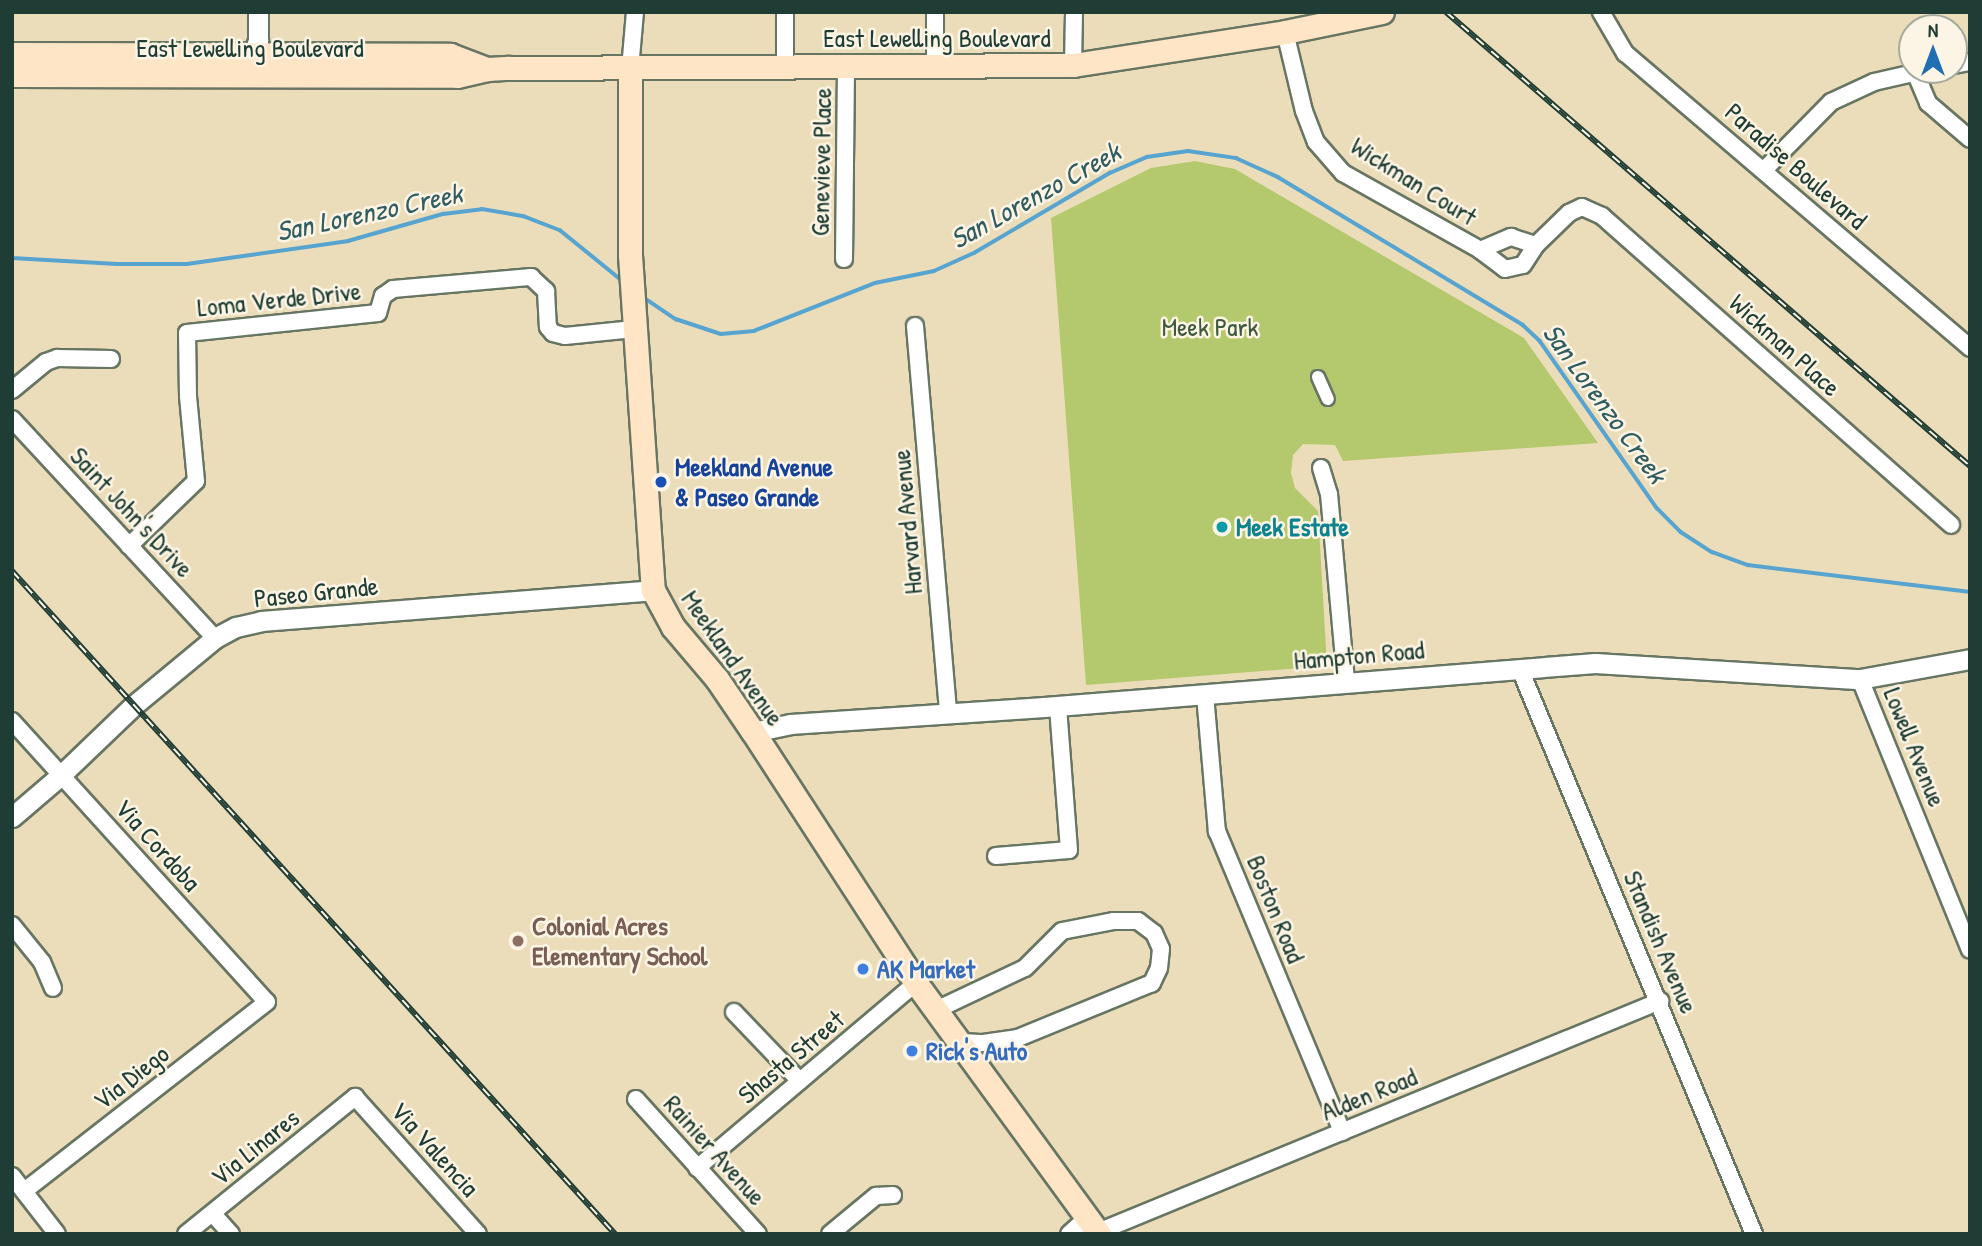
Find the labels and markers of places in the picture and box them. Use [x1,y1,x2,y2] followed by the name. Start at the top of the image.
[675,451,833,512] place label: Meekland Avenue & Paseo Grande
[653,474,669,490] marker: Meekland Avenue & Paseo Grande
[1236,511,1349,543] place label: Meek Estate
[1214,519,1230,535] marker: Meek Estate
[532,910,707,972] place label: Colonial Acres Elementary School
[510,933,526,949] marker: Colonial Acres Elementary School
[877,953,975,985] place label: AK Market
[855,961,871,977] marker: AK Market
[926,1035,1027,1067] place label: Rick's Auto
[904,1043,920,1059] marker: Rick's Auto

